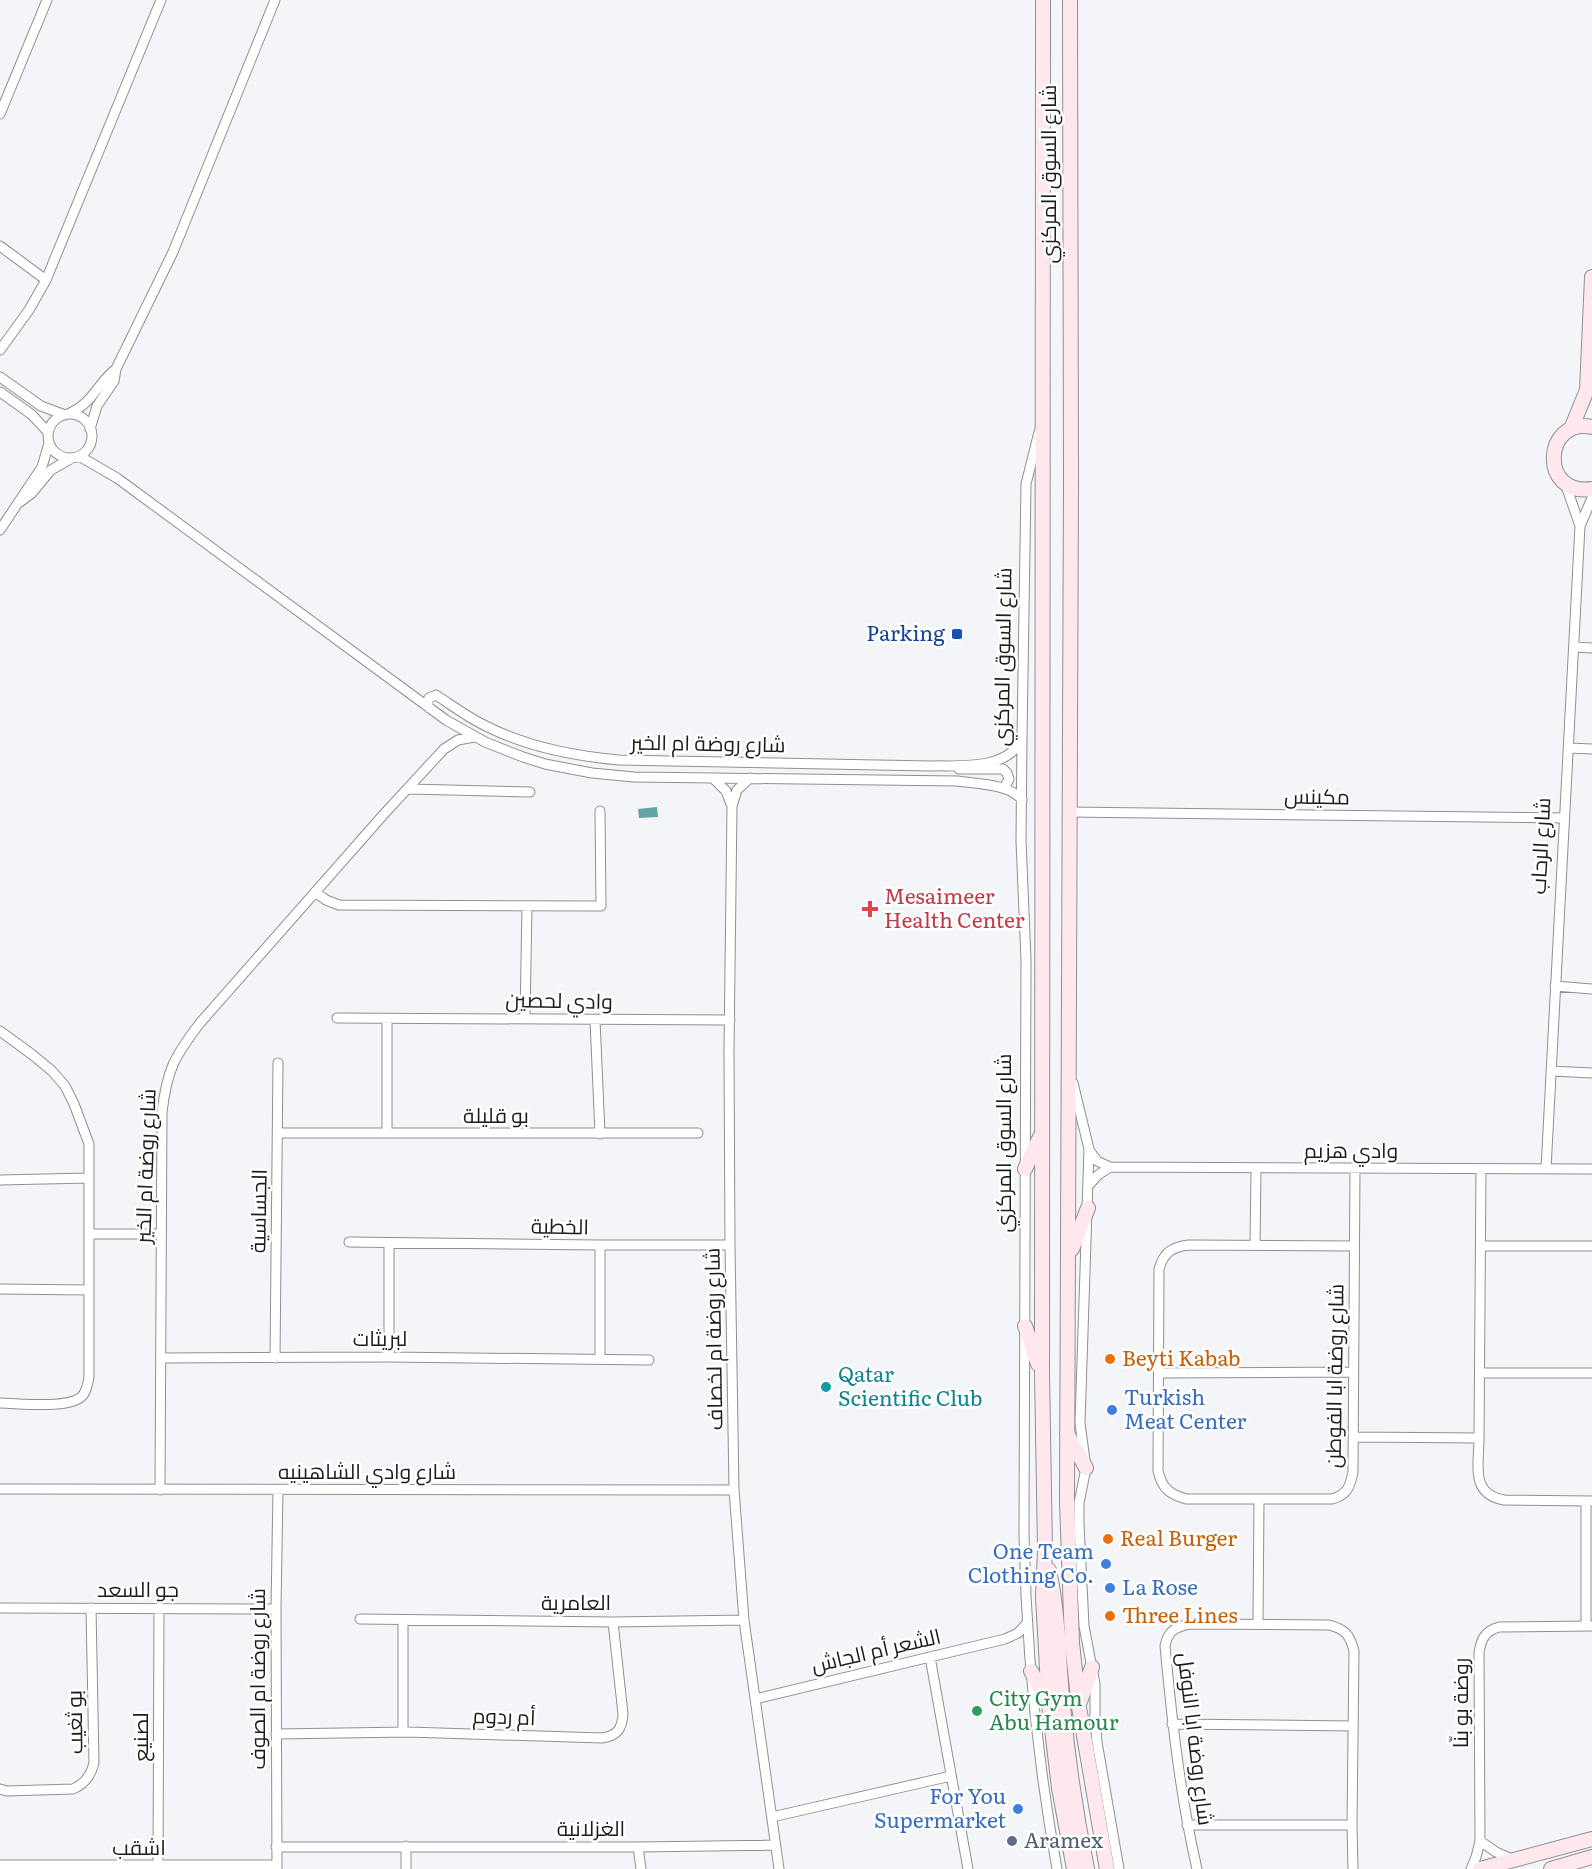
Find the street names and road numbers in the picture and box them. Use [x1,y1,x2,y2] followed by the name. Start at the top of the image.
[1031,85,1065,263] street label: شارع السوق المركزي
[983,567,1021,747] street label: شارع السوق المركزي
[629,725,786,759] street label: شارع روضة ام الخير
[1284,778,1350,811] street label: مكينس
[1520,797,1558,895] street label: شارع الرحاب
[505,982,613,1018] street label: وادي لحصين
[986,1054,1020,1232] street label: شارع السوق المركزي
[125,1088,163,1245] street label: شارع روضة ام الخير
[463,1098,529,1129] street label: بو قليلة
[1304,1133,1398,1167] street label: وادي هزيم
[240,1169,273,1253] street label: الجساسية
[531,1208,589,1241] street label: الخطية
[694,1247,730,1431] street label: شارع روضة ام لخصاف
[1315,1284,1351,1468] street label: شارع روضة ابا الفوطن
[353,1321,407,1352] street label: لبريثات
[278,1454,456,1488] street label: شارع وادي الشاهينيه
[97,1572,179,1603] street label: جو السعد
[541,1585,611,1616] street label: العامرية
[240,1588,272,1770] street label: شارع روضة ام الصوف
[808,1619,943,1679] street label: الشعر أم الجاش
[1170,1650,1223,1827] street label: شارع روضة ابا النوفل
[1443,1658,1474,1748] street label: روضة بو بنّا
[56,1690,89,1754] street label: بو ثغيب
[472,1698,536,1732] street label: أم ردوم
[123,1712,155,1762] street label: لصنيع
[557,1811,625,1842] street label: الغزلانية
[112,1830,166,1861] street label: اشقب

